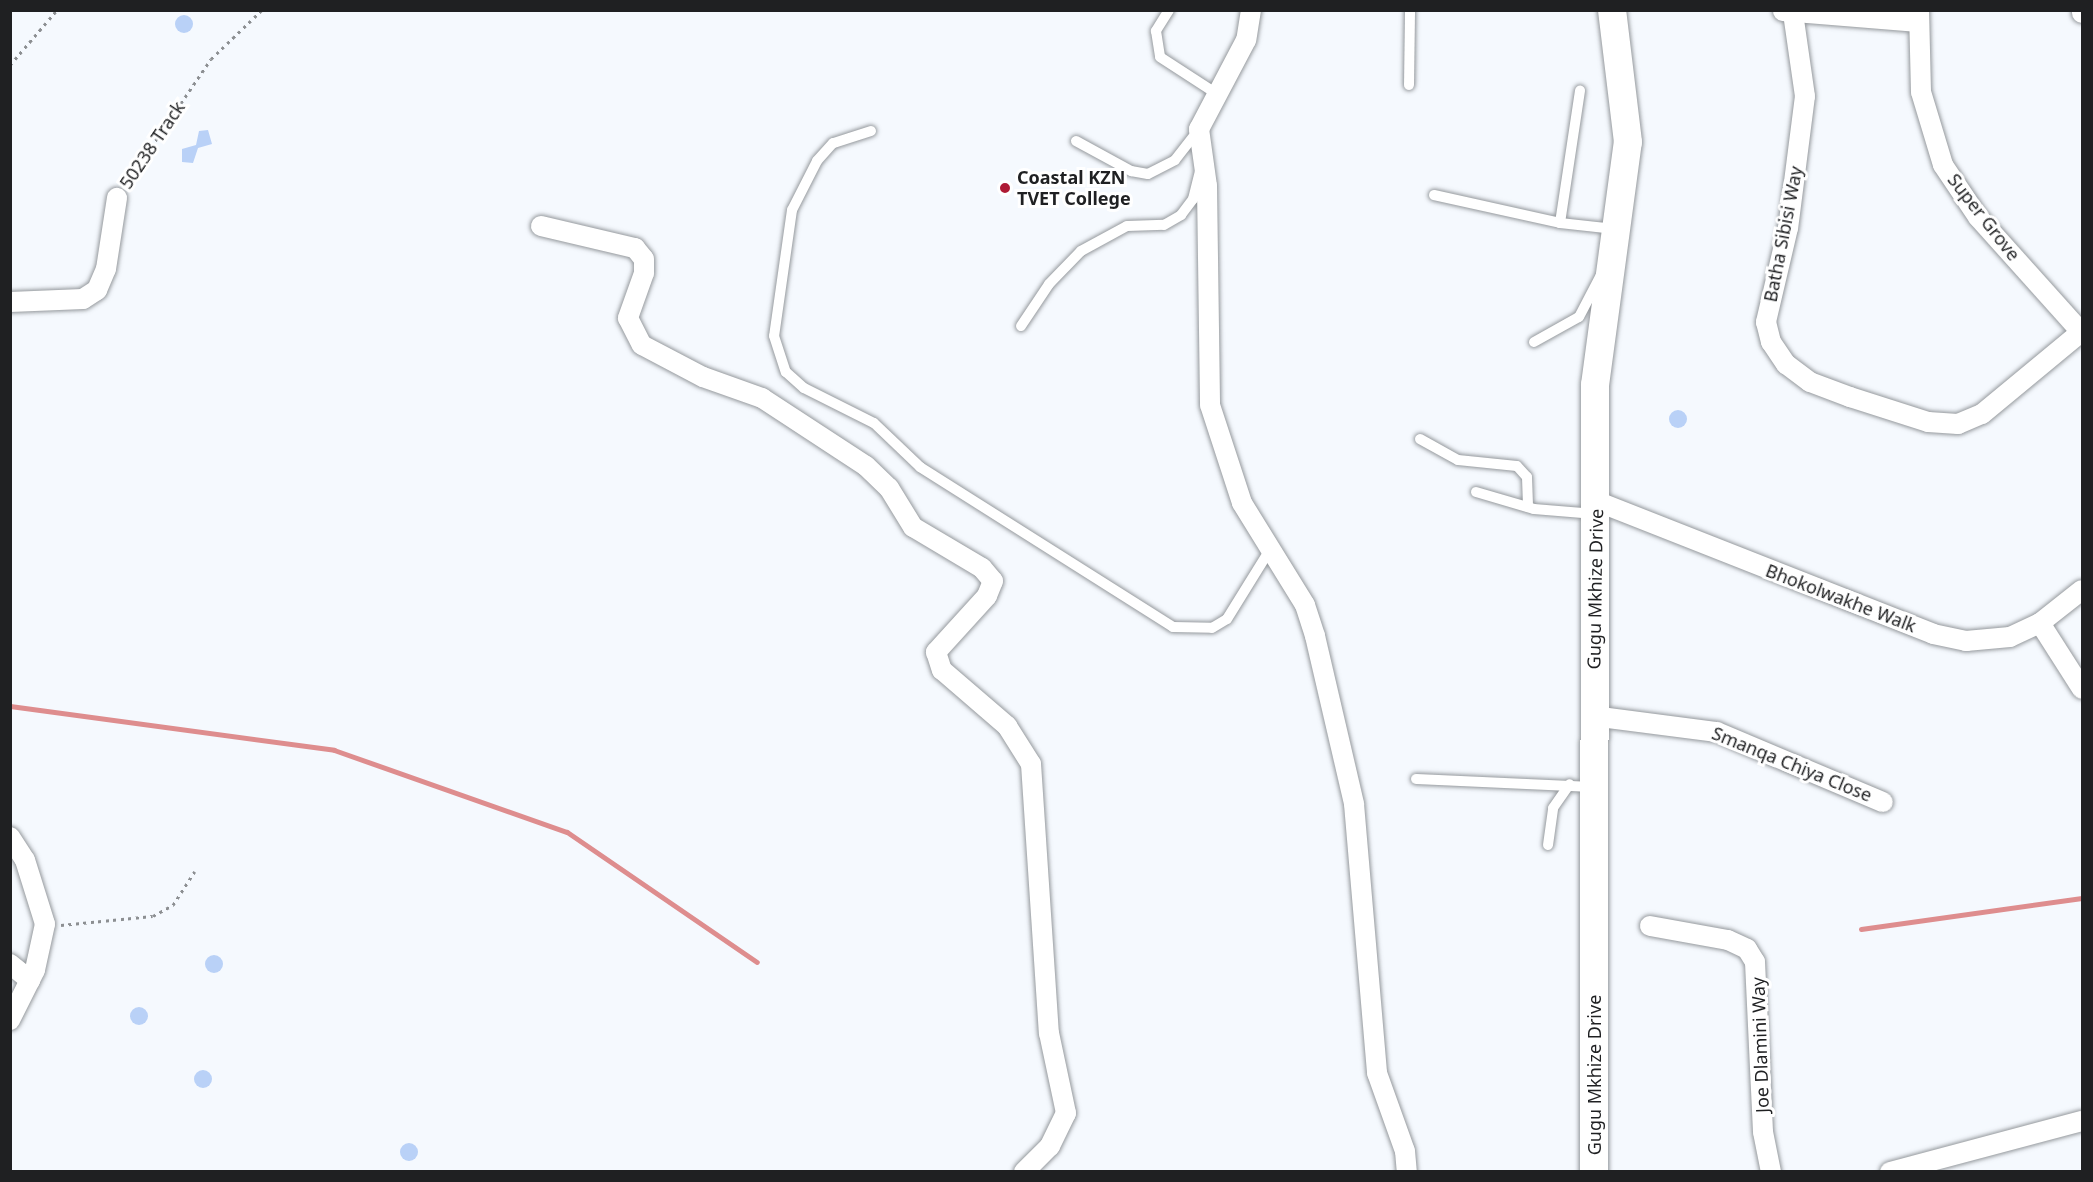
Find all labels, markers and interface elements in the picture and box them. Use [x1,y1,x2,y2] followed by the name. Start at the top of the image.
[115,97,189,193] street label: 50238 Track
[1759,164,1807,304] street label: Batha Sibisi Way
[1017,167,1131,210] place label: Coastal KZN TVET College
[1943,169,2025,265] street label: Super Grove
[998,181,1012,195] marker: Coastal KZN TVET College
[1583,509,1607,669] street label: Gugu Mkhize Drive
[1763,559,1919,637] street label: Bhokolwakhe Walk
[1709,722,1875,806] street label: Smanqa Chiya Close
[1747,977,1773,1113] street label: Joe Dlamini Way
[1583,995,1605,1155] street label: Gugu Mkhize Drive

